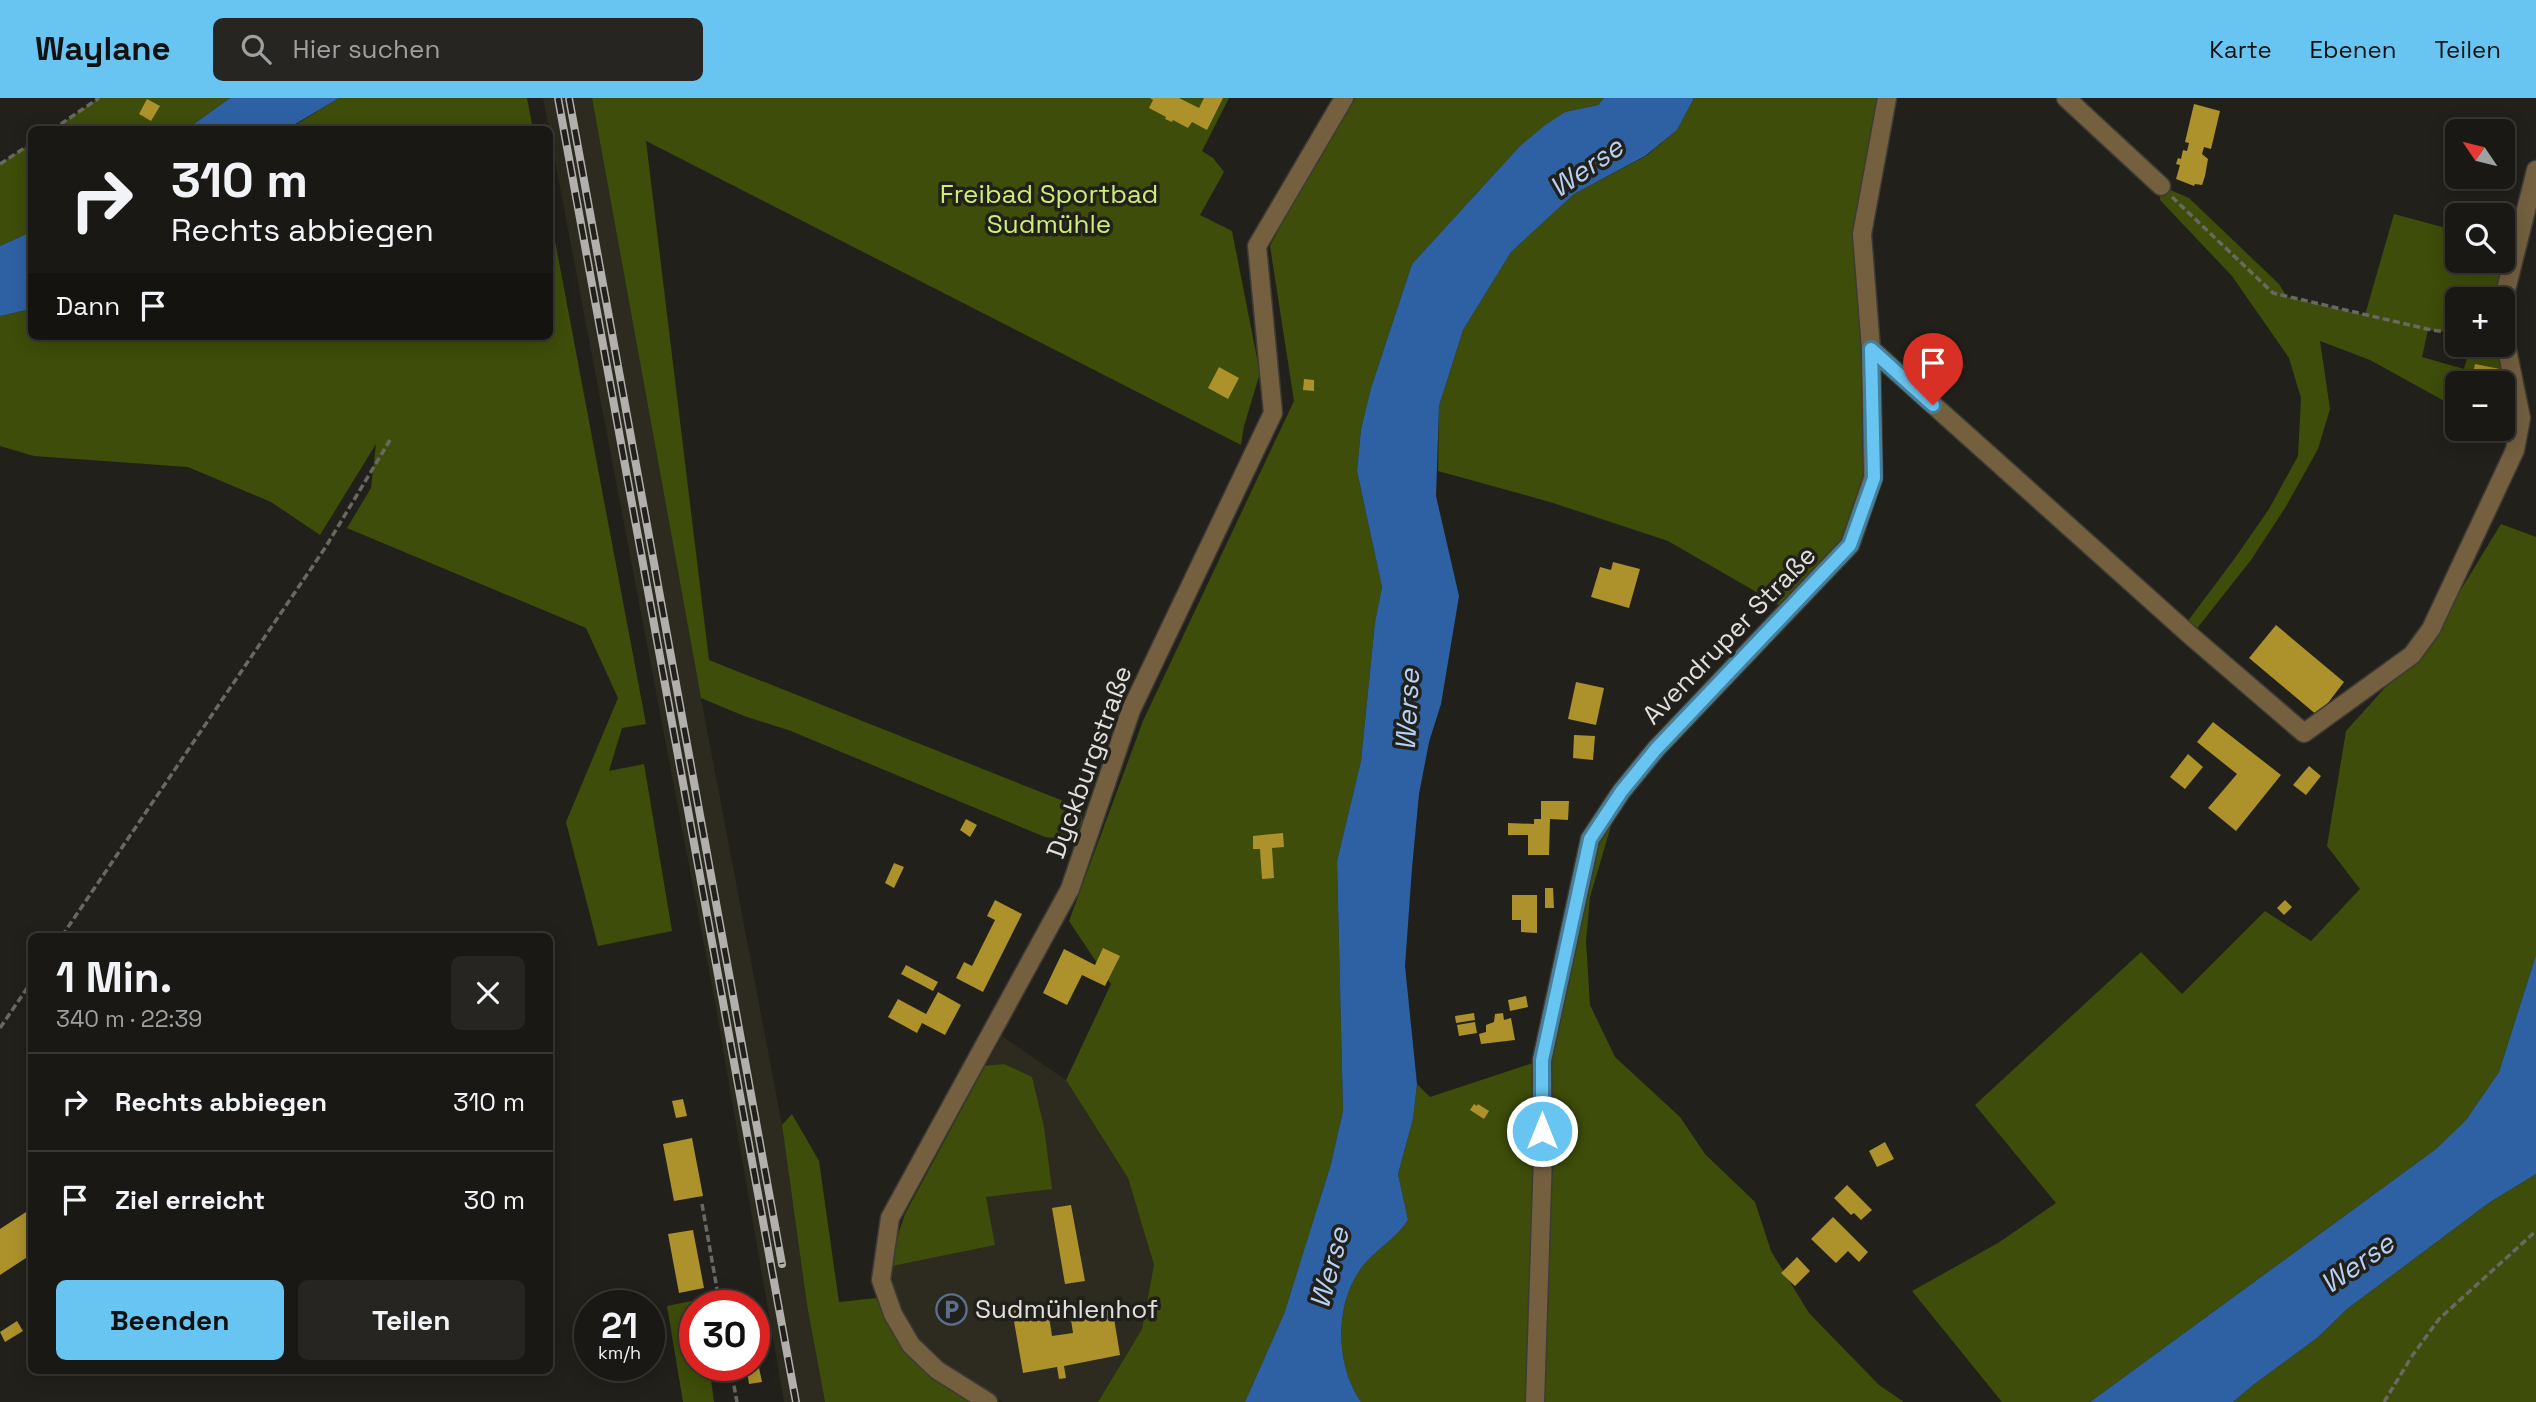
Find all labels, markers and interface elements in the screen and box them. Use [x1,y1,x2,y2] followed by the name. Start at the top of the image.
[213,18,703,81] search box
[35,28,171,70] text: Waylane
[237,30,275,68] icon: search
[293,32,440,66] text: Hier suchen
[2209,34,2272,65] text: Karte
[2310,34,2396,65] text: Ebenen
[2434,34,2501,65] text: Teilen
[2445,119,2515,189] north arrow
[2445,119,2515,441] map controls
[1542,128,1631,205] water label: Werse
[171,149,308,211] text: 310 m
[56,154,147,245] icon: right
[940,177,1158,241] park label: Freibad Sportbad Sudmühle
[2445,203,2515,273] button: search
[171,210,434,250] text: Rechts abbiegen
[134,287,172,325] icon: arrive
[2445,287,2515,357] button: +
[56,289,120,323] text: Dann
[1903,333,1963,405] pin
[1914,344,1952,382] icon: arrive
[2445,371,2515,441] button: −
[1635,538,1823,732] street label: Avendruper Straße
[1038,661,1140,863] street label: Dyckburgstraße
[1387,667,1427,752] water label: Werse
[56,951,172,1004] text: 1 Min.
[451,956,525,1030] button: close
[56,1004,202,1034] text: 340 m · 22:39
[56,1083,94,1121] icon: right
[115,1085,327,1119] text: Rechts abbiegen
[453,1085,525,1119] text: 310 m
[1505,1094,1579,1168] position arrow
[56,1181,94,1219] icon: arrive
[115,1183,265,1217] text: Ziel erreicht
[464,1183,525,1217] text: 30 m
[1301,1222,1357,1312] water label: Werse
[2313,1224,2402,1301] water label: Werse
[56,1280,284,1360] button: Beenden
[298,1280,525,1360] button: Teilen
[679,1290,770,1381] speed limit sign: 30
[935,1292,969,1326] parking icon: Sudmühlenhof
[975,1292,1158,1326] place label: Sudmühlenhof
[601,1304,638,1348] text: 21
[598,1341,641,1364] text: km/h

